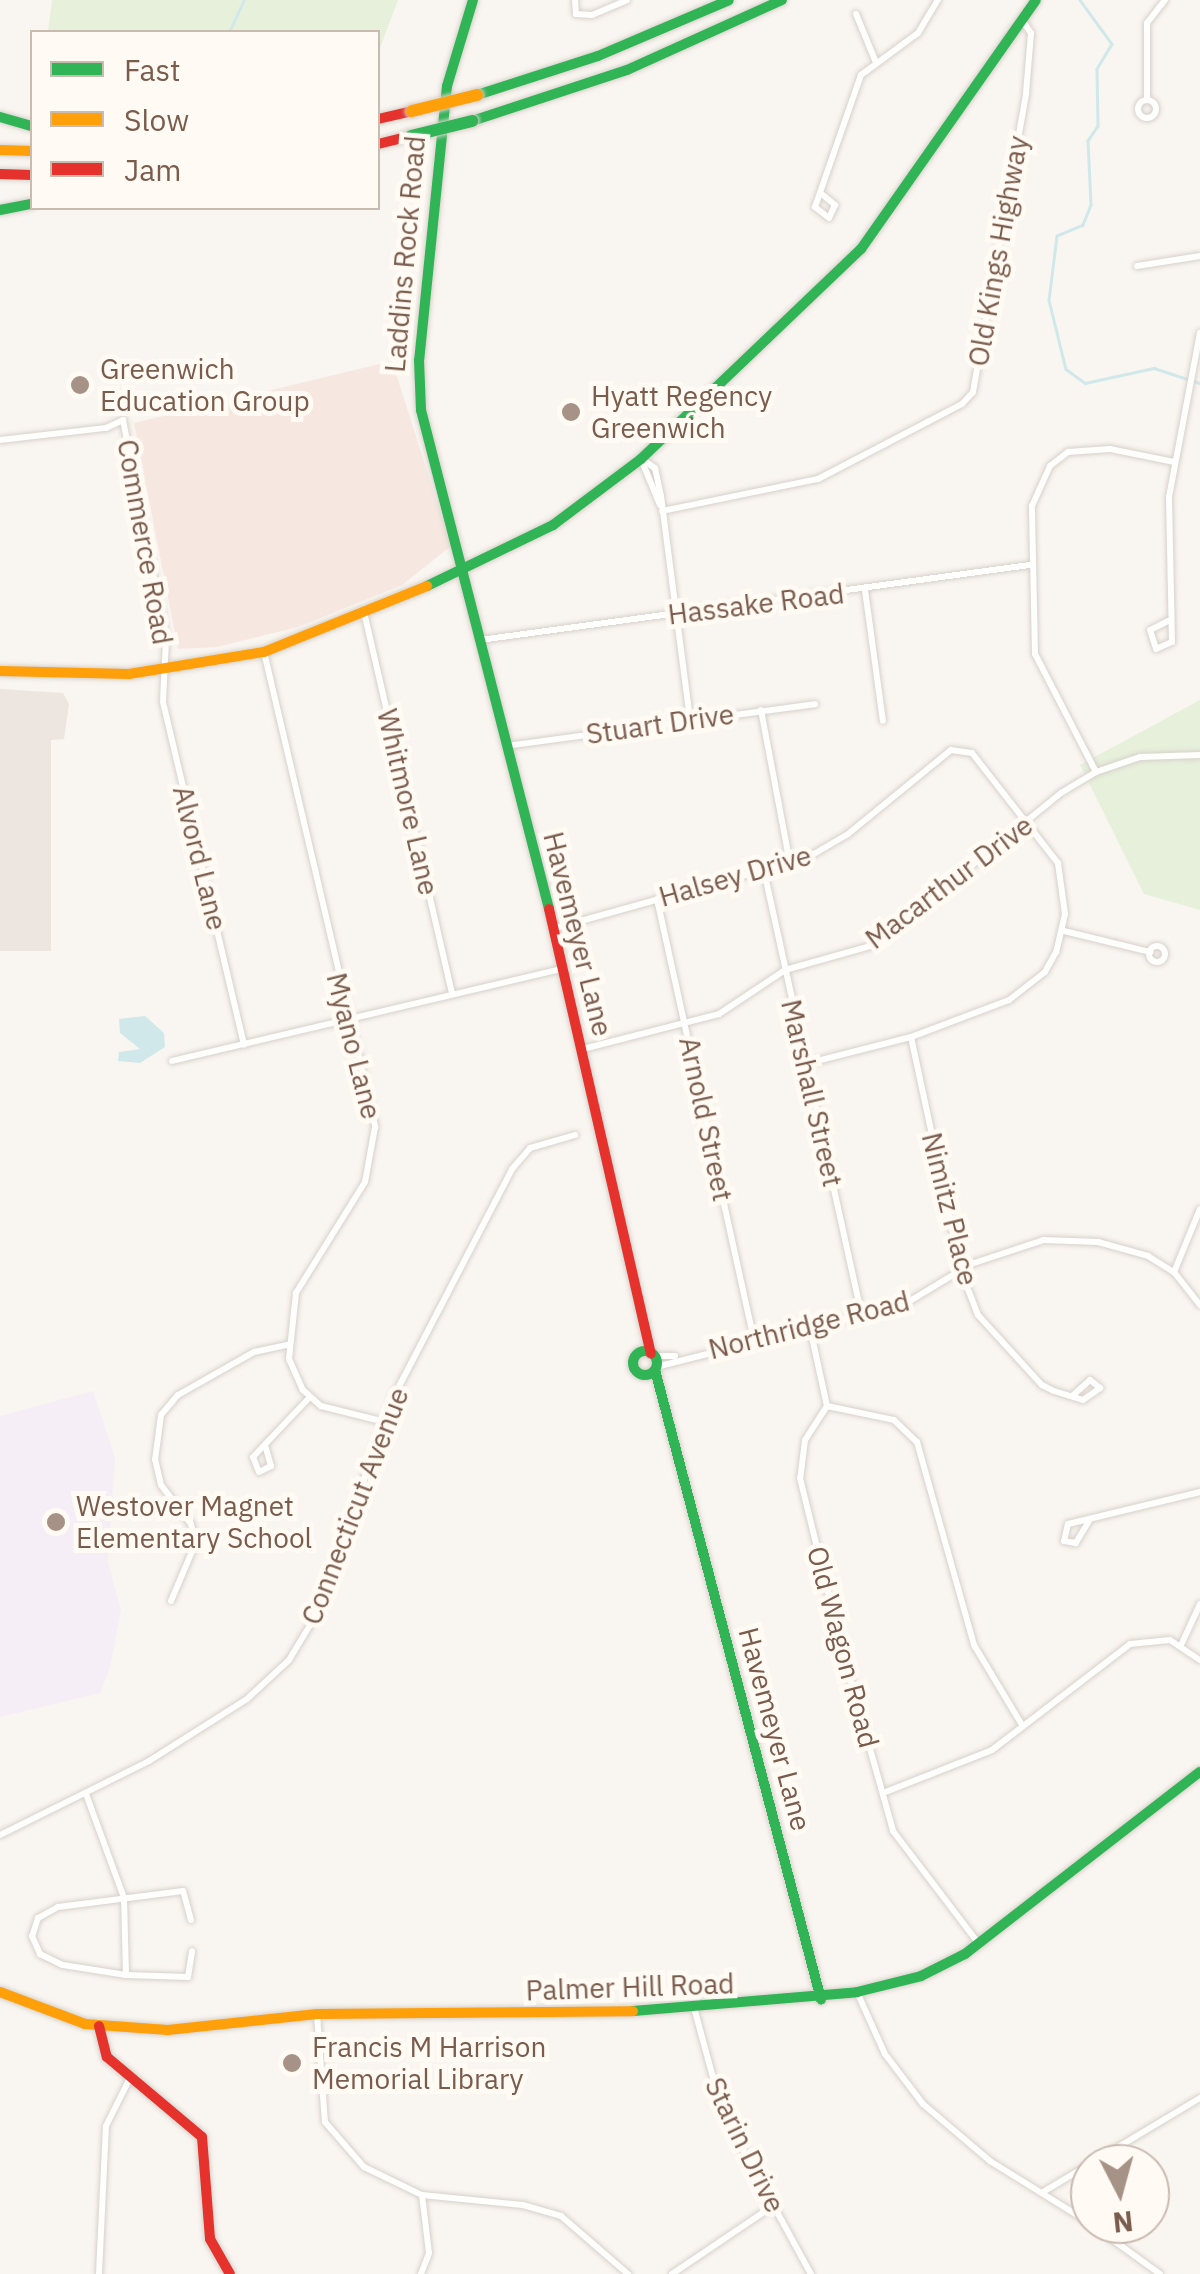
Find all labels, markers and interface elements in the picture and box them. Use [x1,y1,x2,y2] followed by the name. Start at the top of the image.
[30,30,380,210] legend
[124,50,181,89] text: Fast
[124,100,189,139] text: Slow
[961,133,1035,369] street label: Old Kings Highway
[378,134,432,374] street label: Laddins Rock Road
[124,150,182,189] text: Jam
[100,352,310,418] place label: Greenwich Education Group
[69,374,91,396] marker: Greenwich Education Group
[591,379,772,445] place label: Hyatt Regency Greenwich
[560,401,582,423] marker: Hyatt Regency Greenwich
[110,437,180,647] street label: Commerce Road
[666,577,846,631] street label: Hassake Road
[584,697,736,751] street label: Stuart Drive
[370,706,446,898] street label: Whitmore Lane
[166,782,234,934] street label: Alvord Lane
[859,808,1039,956] street label: Macarthur Drive
[536,828,620,1040] street label: Havemeyer Lane
[655,838,815,914] street label: Halsey Drive
[320,969,388,1123] street label: Myano Lane
[774,996,850,1190] street label: Marshall Street
[672,1034,740,1204] street label: Arnold Street
[915,1129,985,1289] street label: Nimitz Place
[705,1284,913,1366] street label: Northridge Road
[294,1383,416,1629] street label: Connecticut Avenue
[76,1489,312,1555] place label: Westover Magnet Elementary School
[45,1511,67,1533] marker: Westover Magnet Elementary School
[800,1543,886,1751] street label: Old Wagon Road
[732,1624,818,1834] street label: Havemeyer Lane
[525,1967,735,2007] street label: Palmer Hill Road
[312,2030,546,2096] place label: Francis M Harrison Memorial Library
[281,2052,303,2074] marker: Francis M Harrison Memorial Library
[698,2072,792,2218] street label: Starin Drive
[1070,2144,1170,2244] north arrow
[1111,2203,1135,2242] text: N

